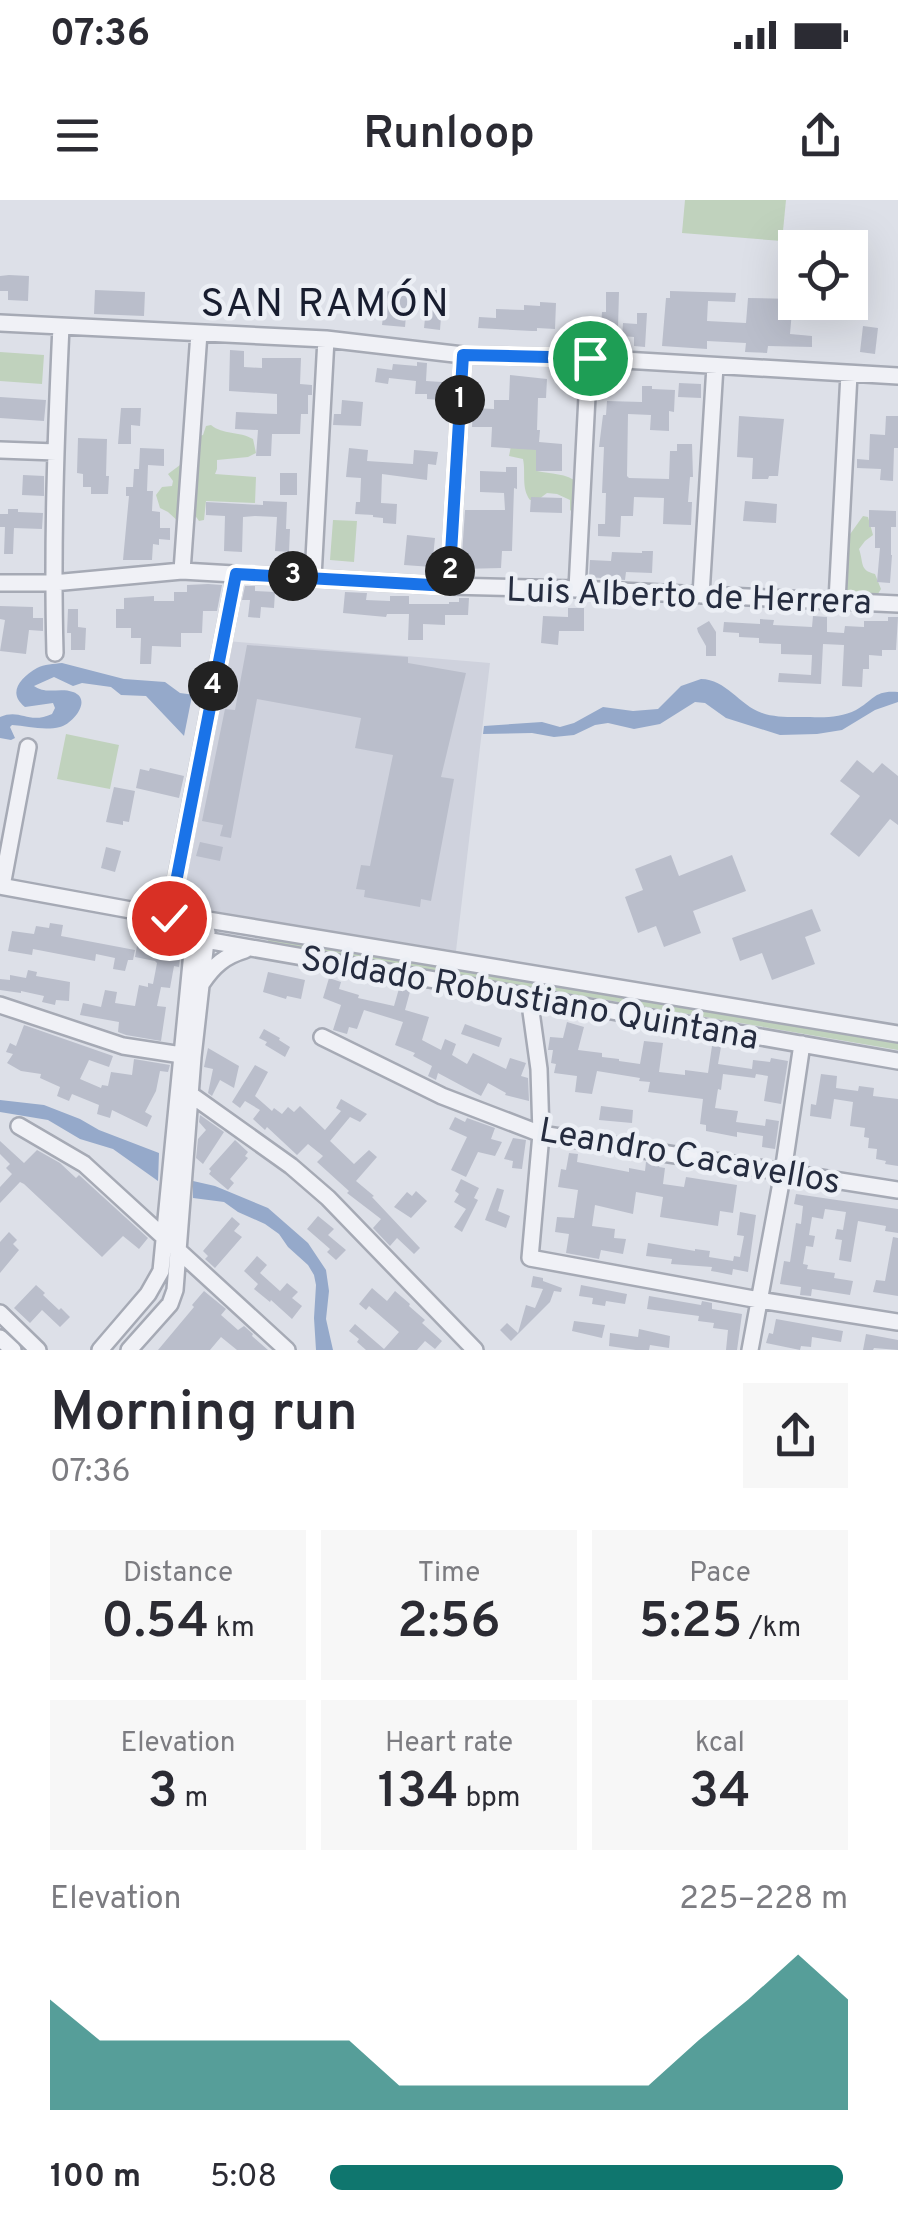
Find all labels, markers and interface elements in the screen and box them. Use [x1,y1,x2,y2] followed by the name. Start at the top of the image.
[50,11,150,60] text: 07:36
[363,107,535,164] text: Runloop
[50,108,105,163] icon: menu
[793,108,848,163] icon: share
[778,230,868,320] map controls
[778,230,868,320] button: locate
[201,278,451,331] district label: SAN RAMÓN
[548,316,633,401] pin
[563,331,618,386] icon: arrive
[435,375,485,425] pin: 1
[454,382,466,418] text: 1
[425,546,475,596] pin: 2
[268,551,318,601] pin: 3
[441,553,459,589] text: 2
[285,558,301,594] text: 3
[505,570,872,626] street label: Luis Alberto de Herrera
[188,661,238,711] pin: 4
[204,668,222,704] text: 4
[127,876,212,961] pin
[142,891,197,946] icon: check
[297,938,762,1062] street label: Soldado Robustiano Quintana
[535,1110,844,1206] street label: Leandro Cacavellos
[50,1380,358,1450] text: Morning run
[743,1383,848,1488] button: share
[50,1453,131,1493] text: 07:36
[123,1556,233,1592] text: Distance
[418,1556,480,1592] text: Time
[689,1556,751,1592] text: Pace
[101,1592,209,1655] text: 0.54
[397,1592,501,1655] text: 2:56
[639,1592,743,1655] text: 5:25
[209,1611,255,1647] text: km
[743,1611,801,1647] text: /km
[120,1726,236,1762] text: Elevation
[385,1726,513,1762] text: Heart rate
[695,1726,745,1762] text: kcal
[148,1762,178,1825] text: 3
[378,1762,459,1825] text: 134
[689,1762,751,1825] text: 34
[178,1781,208,1817] text: m
[459,1781,520,1817] text: bpm
[50,1880,182,1920] text: Elevation
[679,1880,848,1920] text: 225–228 m
[50,2158,141,2198] text: 100 m
[210,2158,277,2198] text: 5:08

